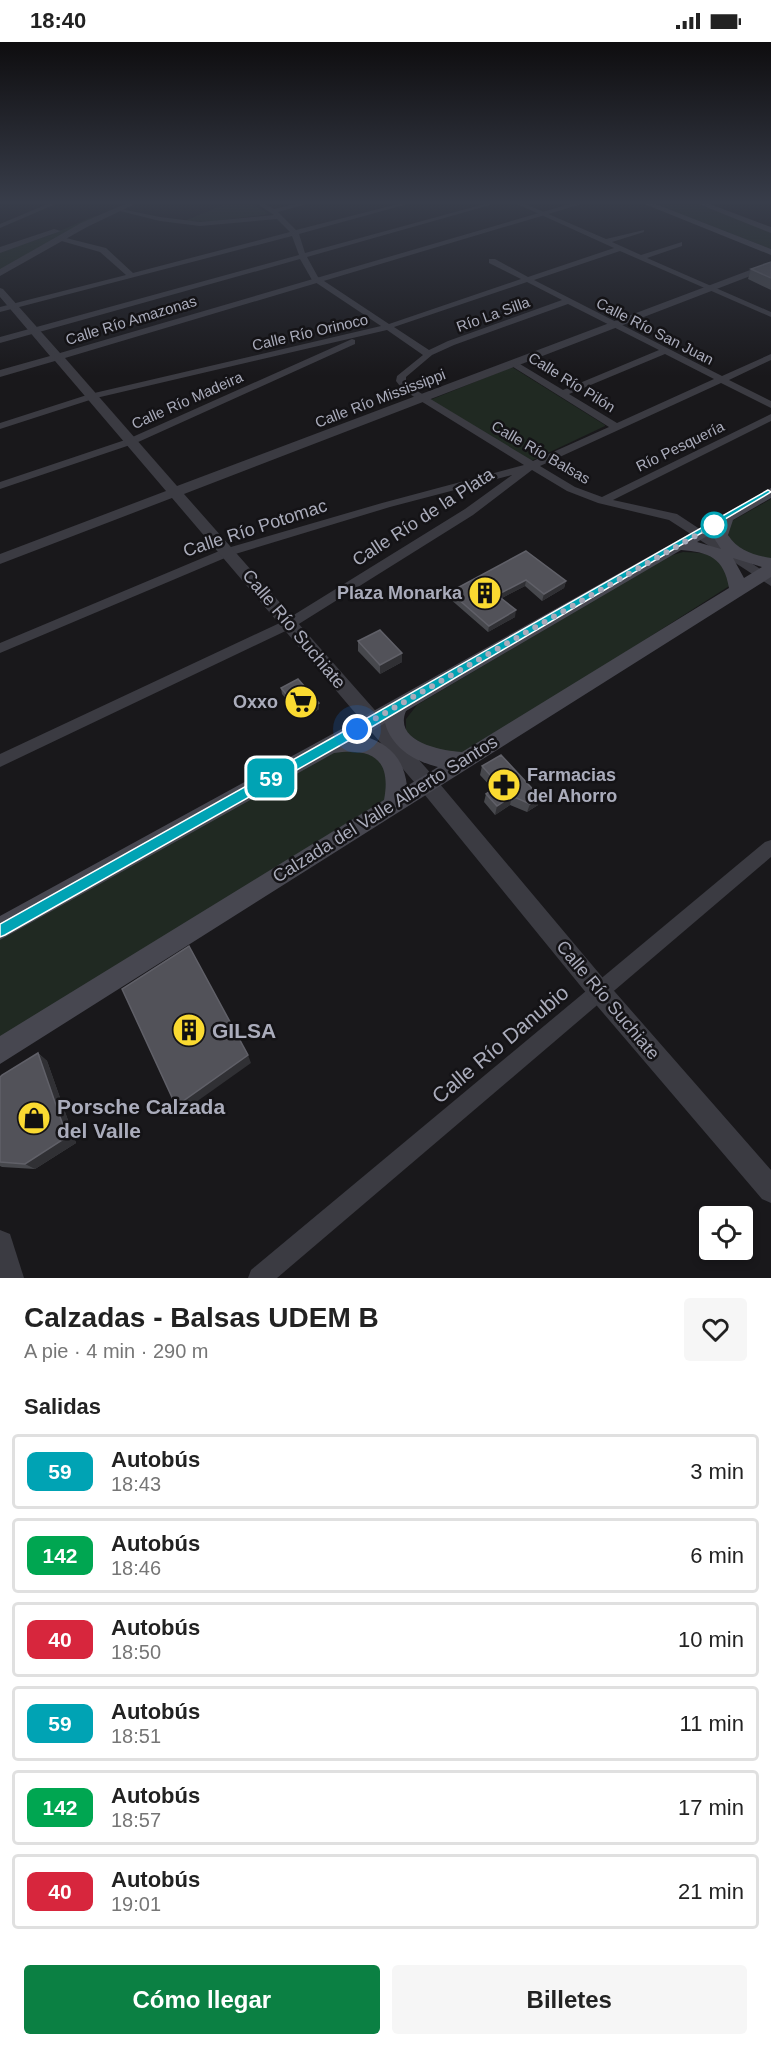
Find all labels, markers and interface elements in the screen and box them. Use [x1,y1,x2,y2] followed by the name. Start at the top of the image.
[30,8,86,33] text: 18:40
[64,292,198,348] street label: Calle Río Amazonas
[454,293,533,335] street label: Río La Silla
[594,294,716,368] street label: Calle Río San Juan
[250,310,370,354] street label: Calle Río Orinoco
[525,349,619,415] street label: Calle Río Pilón
[312,365,448,431] street label: Calle Río Mississippi
[129,368,246,432] street label: Calle Río Madeira
[489,417,593,487] street label: Calle Río Balsas
[633,417,727,475] street label: Río Pesquería
[349,463,498,570] street label: Calle Río de la Plata
[181,495,329,561] street label: Calle Río Potomac
[701,512,727,538] unlabelled marker
[238,565,350,693] street label: Calle Río Suchiate
[467,575,503,611] building icon: Plaza Monarka
[337,583,463,603] place label: Plaza Monarka
[283,684,319,720] supermarket icon: Oxxo
[233,692,278,712] place label: Oxxo
[342,714,372,744] your location
[269,731,501,887] street label: Calzada del Valle Alberto Santos
[244,758,298,798] line badge: 59
[527,765,617,806] place label: Farmacias del Ahorro
[259,767,283,790] text: 59
[486,767,522,803] pharmacy icon: Farmacias del Ahorro
[552,936,664,1064] street label: Calle Río Suchiate
[427,980,573,1108] street label: Calle Río Danubio
[171,1012,207,1048] building icon: GILSA
[212,1019,276,1042] place label: GILSA
[57,1095,225,1142] place label: Porsche Calzada del Valle
[16,1100,52,1136] shop icon: Porsche Calzada del Valle
[699,1206,753,1260] map controls
[699,1206,753,1260] button: locate
[684,1298,747,1361] button: heart
[24,1302,379,1333] text: Calzadas - Balsas UDEM B
[24,1340,209,1362] text: A pie · 4 min · 290 m
[24,1394,101,1419] text: Salidas
[111,1447,200,1472] text: Autobús
[690,1459,744,1484] text: 3 min
[48,1460,72,1483] text: 59
[111,1473,161,1495] text: 18:43
[111,1531,200,1556] text: Autobús
[690,1543,744,1568] text: 6 min
[42,1544,78,1567] text: 142
[111,1557,161,1579] text: 18:46
[111,1615,200,1640] text: Autobús
[678,1627,744,1652] text: 10 min
[48,1628,72,1651] text: 40
[111,1641,161,1663] text: 18:50
[111,1699,200,1724] text: Autobús
[680,1711,744,1736] text: 11 min
[48,1712,72,1735] text: 59
[111,1725,161,1747] text: 18:51
[111,1783,200,1808] text: Autobús
[678,1795,744,1820] text: 17 min
[42,1796,78,1819] text: 142
[111,1809,161,1831] text: 18:57
[111,1867,200,1892] text: Autobús
[678,1879,744,1904] text: 21 min
[48,1880,72,1903] text: 40
[111,1893,161,1915] text: 19:01
[24,1965,380,2034] button: Cómo llegar
[392,1965,747,2034] button: Billetes

